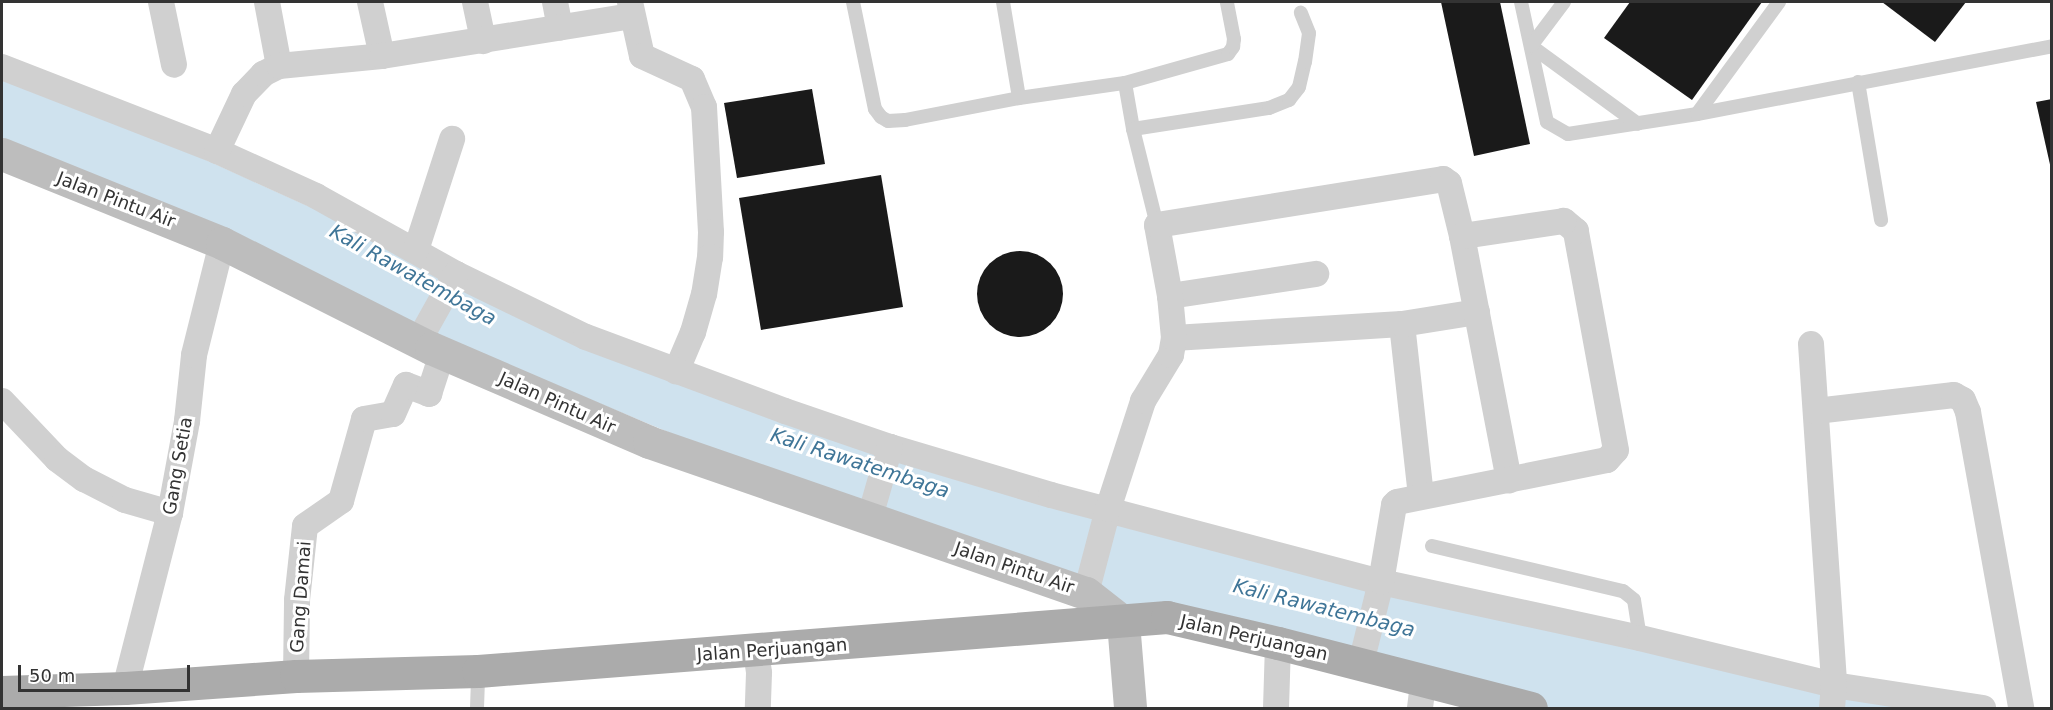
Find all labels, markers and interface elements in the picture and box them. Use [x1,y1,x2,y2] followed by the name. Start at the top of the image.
[54,167,178,233] street label: Jalan Pintu Air
[326,219,500,331] water label: Kali Rawatembaga
[495,368,619,438] street label: Jalan Pintu Air
[159,415,197,517] street label: Gang Setia
[768,423,952,503] water label: Kali Rawatembaga
[951,537,1077,599] street label: Jalan Pintu Air
[286,540,316,654] street label: Gang Damai
[1231,574,1417,642] water label: Kali Rawatembaga
[1178,611,1330,665] street label: Jalan Perjuangan
[696,634,848,666] street label: Jalan Perjuangan
[21,653,194,691] scale bar
[29,665,75,686] text: 50 m

